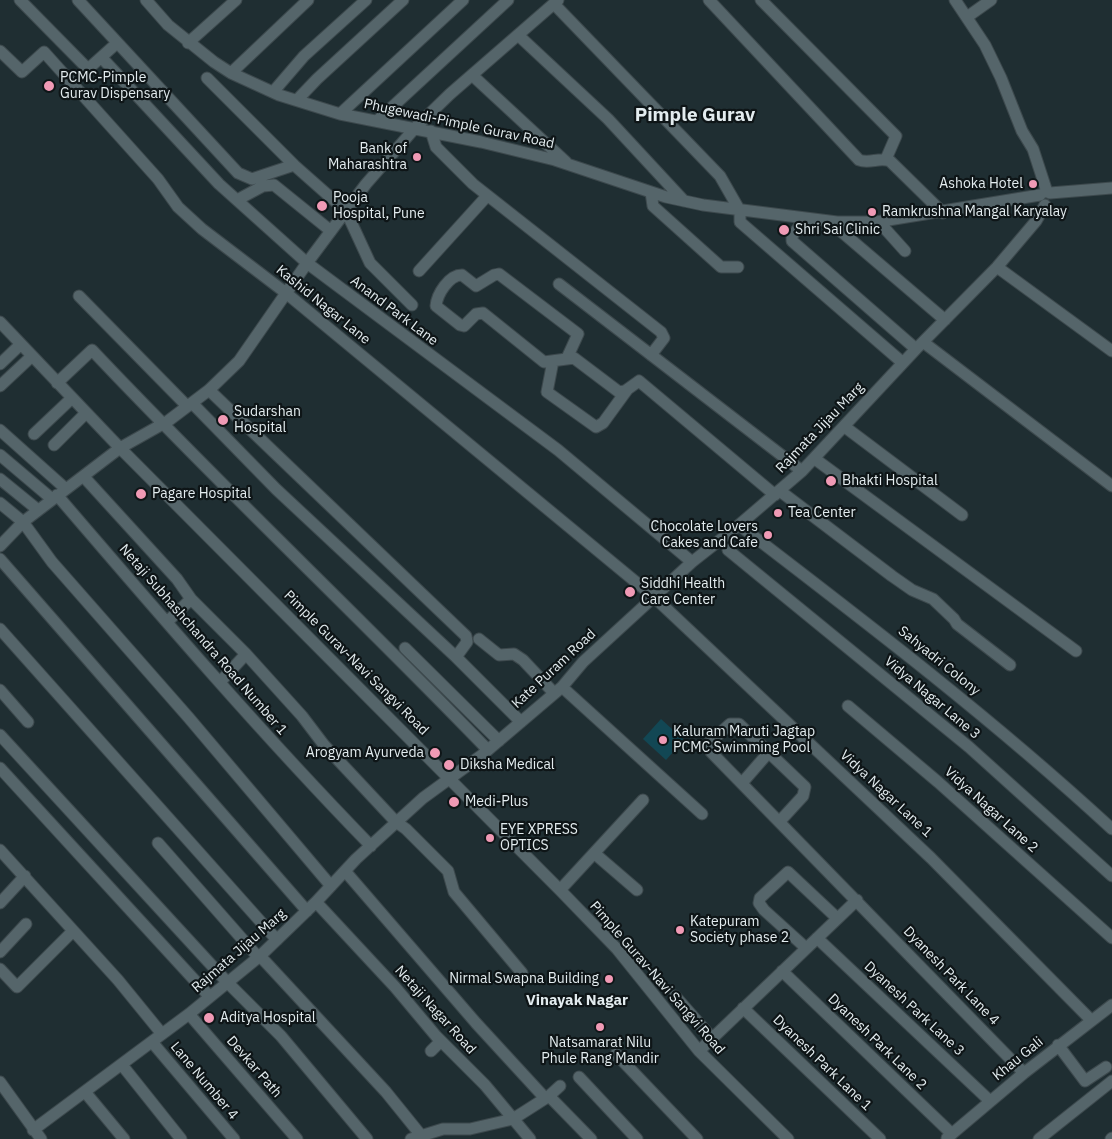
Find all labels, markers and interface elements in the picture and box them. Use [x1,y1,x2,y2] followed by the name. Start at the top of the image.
[60,70,170,102] place label: PCMC-Pimple Gurav Dispensary
[42,79,56,93] marker: PCMC-Pimple Gurav Dispensary
[362,96,556,152] street label: Phugewadi-Pimple Gurav Road
[635,105,755,127] district label: Pimple Gurav
[328,141,407,174] place label: Bank of Maharashtra
[411,151,423,163] marker: Bank of Maharashtra
[939,176,1023,192] place label: Ashoka Hotel
[1027,178,1039,190] marker: Ashoka Hotel
[333,190,425,222] place label: Pooja Hospital, Pune
[315,199,329,213] marker: Pooja Hospital, Pune
[882,204,1067,220] place label: Ramkrushna Mangal Karyalay
[866,206,878,218] marker: Ramkrushna Mangal Karyalay
[795,222,880,238] place label: Shri Sai Clinic
[777,223,791,237] marker: Shri Sai Clinic
[272,262,374,348] street label: Kashid Nagar Lane
[347,273,441,349] street label: Anand Park Lane
[773,379,867,477] street label: Rajmata Jijau Marg
[234,404,301,437] place label: Sudarshan Hospital
[216,413,230,427] marker: Sudarshan Hospital
[842,473,938,489] place label: Bhakti Hospital
[824,474,838,488] marker: Bhakti Hospital
[152,486,251,502] place label: Pagare Hospital
[134,487,148,501] marker: Pagare Hospital
[788,505,856,521] place label: Tea Center
[772,507,784,519] marker: Tea Center
[651,519,758,552] place label: Chocolate Lovers Cakes and Cafe
[762,529,774,541] marker: Chocolate Lovers Cakes and Cafe
[116,541,290,739] street label: Netaji Subhashchandra Road Number 1
[641,576,725,608] place label: Siddhi Health Care Center
[623,585,637,599] marker: Siddhi Health Care Center
[280,587,432,739] street label: Pimple Gurav-Navi Sangvi Road
[895,623,983,699] street label: Sahyadri Colony
[509,626,599,712] street label: Kate Puram Road
[881,653,983,743] street label: Vidya Nagar Lane 3
[673,724,815,756] place label: Kaluram Maruti Jagtap PCMC Swimming Pool
[657,734,669,746] marker: Kaluram Maruti Jagtap PCMC Swimming Pool
[306,745,424,761] place label: Arogyam Ayurveda
[428,746,442,760] marker: Arogyam Ayurveda
[836,747,936,841] street label: Vidya Nagar Lane 1
[460,757,555,773] place label: Diksha Medical
[442,758,456,772] marker: Diksha Medical
[941,764,1041,856] street label: Vidya Nagar Lane 2
[465,794,528,810] place label: Medi-Plus
[447,795,461,809] marker: Medi-Plus
[500,822,578,854] place label: EYE XPRESS OPTICS
[484,832,496,844] marker: EYE XPRESS OPTICS
[586,898,728,1058] street label: Pimple Gurav-Navi Sangvi Road
[189,906,289,996] street label: Rajmata Jijau Marg
[690,914,789,946] place label: Katepuram Society phase 2
[900,923,1002,1029] street label: Dyanesh Park Lane 4
[674,924,686,936] marker: Katepuram Society phase 2
[860,958,968,1060] street label: Dyanesh Park Lane 3
[391,962,479,1058] street label: Netaji Nagar Road
[449,971,599,987] place label: Nirmal Swapna Building
[603,973,615,985] marker: Nirmal Swapna Building
[824,991,930,1093] street label: Dyanesh Park Lane 2
[526,992,628,1010] district label: Vinayak Nagar
[220,1010,315,1026] place label: Aditya Hospital
[202,1011,216,1025] marker: Aditya Hospital
[769,1012,875,1114] street label: Dyanesh Park Lane 1
[594,1021,606,1033] marker: Natsamarat Nilu Phule Rang Mandir
[223,1033,285,1101] street label: Devkar Path
[989,1034,1047,1084] street label: Khau Gali
[541,1035,659,1068] place label: Natsamarat Nilu Phule Rang Mandir
[167,1039,241,1123] street label: Lane Number 4

